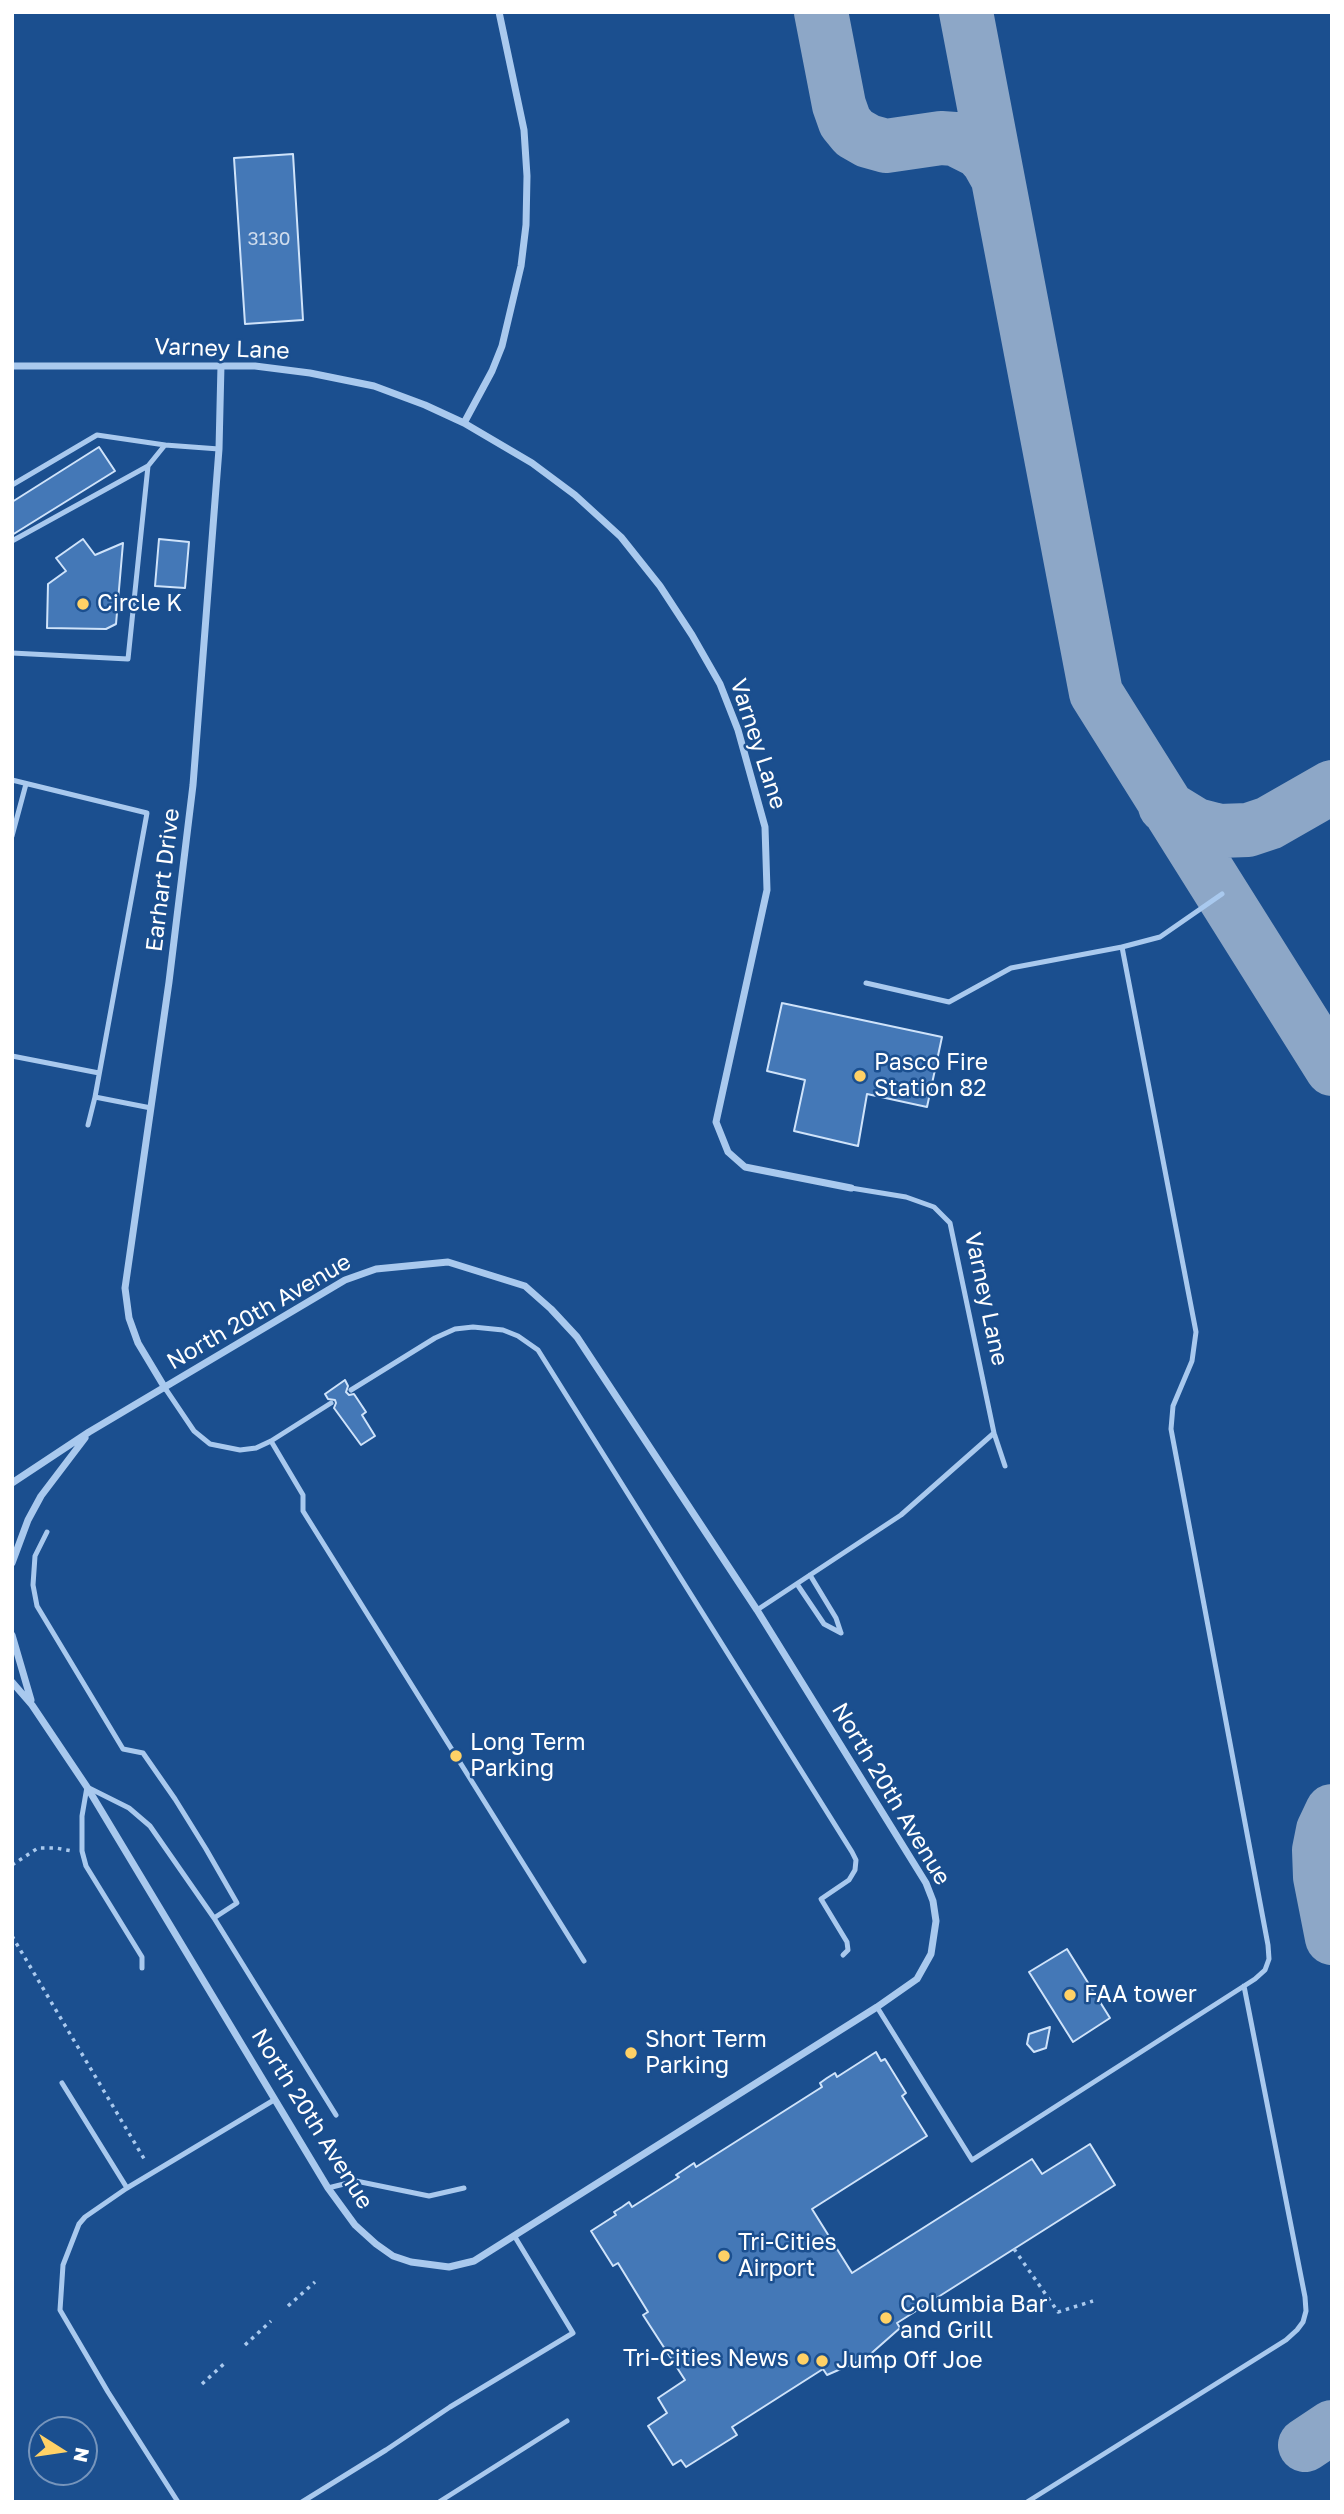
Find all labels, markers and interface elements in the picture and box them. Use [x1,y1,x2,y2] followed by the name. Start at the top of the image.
[247,228,291,250] house number: 3130
[154,333,290,365] street label: Varney Lane
[97,590,182,618] place label: Circle K
[75,596,91,612] marker: Circle K
[724,675,792,813] street label: Varney Lane
[141,807,185,953] street label: Earhart Drive
[874,1049,988,1103] place label: Pasco Fire Station 82
[852,1068,868,1084] marker: Pasco Fire Station 82
[958,1230,1014,1368] street label: Varney Lane
[162,1248,356,1376] street label: North 20th Avenue
[826,1698,956,1890] street label: North 20th Avenue
[470,1729,586,1783] place label: Long Term Parking
[448,1748,464,1764] marker: Long Term Parking
[1084,1981,1197,2009] place label: FAA tower
[1062,1987,1078,2003] marker: FAA tower
[245,2024,379,2214] street label: North 20th Avenue
[645,2026,767,2080] place label: Short Term Parking
[623,2045,639,2061] marker: Short Term Parking
[738,2229,837,2283] place label: Tri-Cities Airport
[716,2248,732,2264] marker: Tri-Cities Airport
[900,2291,1047,2345] place label: Columbia Bar and Grill
[878,2310,894,2326] marker: Columbia Bar and Grill
[623,2345,789,2373] place label: Tri-Cities News
[836,2347,983,2375] place label: Jump Off Joe
[795,2351,811,2367] marker: Tri-Cities News
[814,2353,830,2369] marker: Jump Off Joe
[28,2416,98,2486] north arrow
[69,2446,95,2465] text: N

